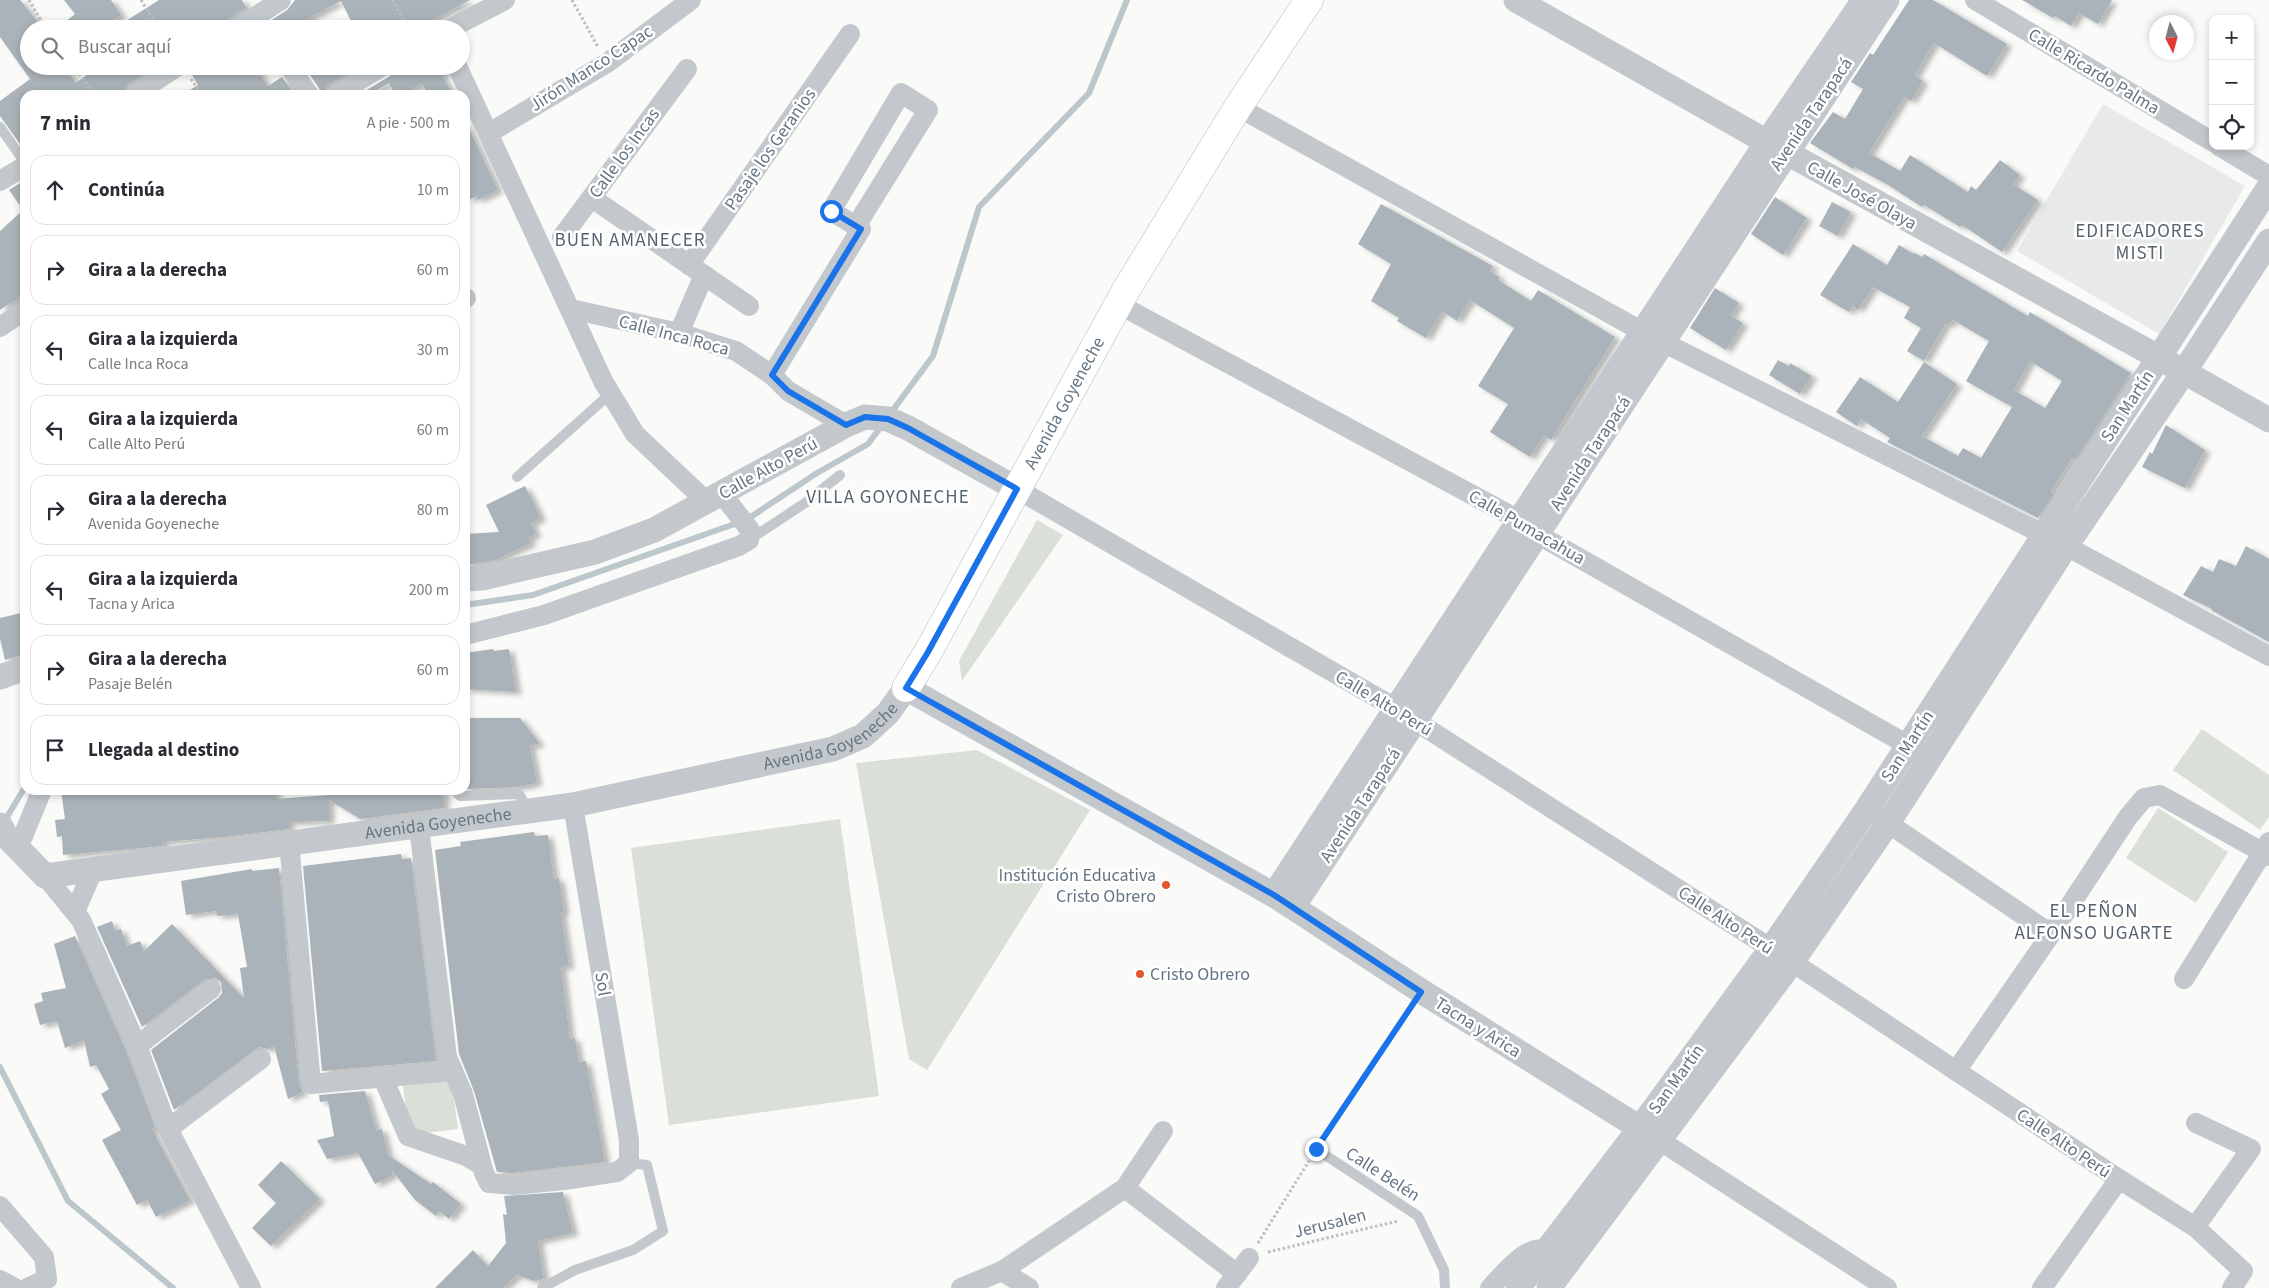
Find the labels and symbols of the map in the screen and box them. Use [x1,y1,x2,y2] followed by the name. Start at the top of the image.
[2149,15,2194,60] north arrow
[525,19,658,118] street label: Jirón Manco Capac
[2023,22,2164,121] street label: Calle Ricardo Palma
[1764,53,1859,176] street label: Avenida Tarapacá
[719,83,822,215] street label: Pasaje los Geranios
[583,103,666,203] street label: Calle los Incas
[1802,155,1921,236] street label: Calle José Olaya
[820,200,843,223] route start
[2075,218,2205,267] district label: EDIFICADORES MISTI
[555,227,705,254] district label: BUEN AMANECER
[616,309,732,362] street label: Calle Inca Roca
[1018,332,1111,474] street label: Avenida Goyeneche
[2095,366,2160,447] street label: San Martín
[1544,391,1637,515] street label: Avenida Tarapacá
[714,431,822,506] street label: Calle Alto Perú
[806,484,970,511] district label: VILLA GOYONECHE
[1464,484,1590,571] street label: Calle Pumacahua
[1330,665,1437,742] street label: Calle Alto Perú
[761,698,904,777] street label: Avenida Goyeneche
[1875,706,1940,787] street label: San Martín
[1314,743,1407,867] street label: Avenida Tarapacá
[363,801,513,846] street label: Avenida Goyeneche
[998,863,1156,909] place label: Institución Educativa Cristo Obrero
[1160,879,1172,891] marker: Institución Educativa Cristo Obrero
[1673,880,1778,961] street label: Calle Alto Perú
[2014,898,2174,947] district label: EL PEÑON ALFONSO UGARTE
[1150,962,1250,987] place label: Cristo Obrero
[1134,968,1146,980] marker: Cristo Obrero
[588,970,617,998] street label: Sol
[1430,991,1526,1064] street label: Tacna y Arica
[1643,1039,1710,1119] street label: San Martín
[2011,1102,2116,1184] street label: Calle Alto Perú
[1305,1138,1328,1161] route end
[1341,1141,1425,1208] street label: Calle Belén
[1291,1202,1369,1245] street label: Jerusalen

